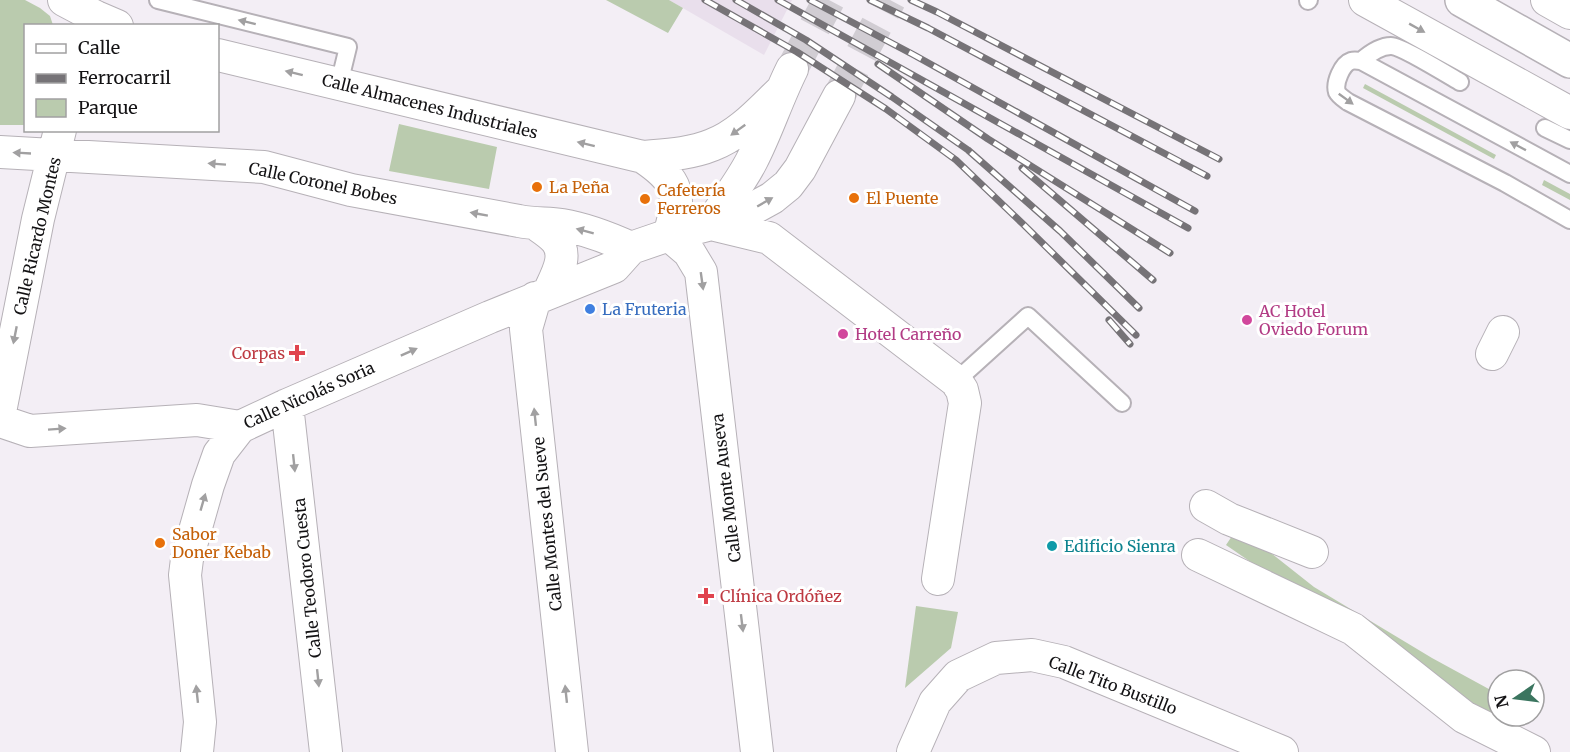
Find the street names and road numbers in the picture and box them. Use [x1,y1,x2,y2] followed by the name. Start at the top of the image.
[320,69,540,143] street label: Calle Almacenes Industriales
[9,155,65,317] street label: Calle Ricardo Montes
[247,157,399,209] street label: Calle Coronel Bobes
[241,357,378,433] street label: Calle Nicolás Soria
[707,412,745,563] street label: Calle Monte Auseva
[528,436,566,612] street label: Calle Montes del Sueve
[289,497,325,659] street label: Calle Teodoro Cuesta
[1046,651,1180,719] street label: Calle Tito Bustillo

